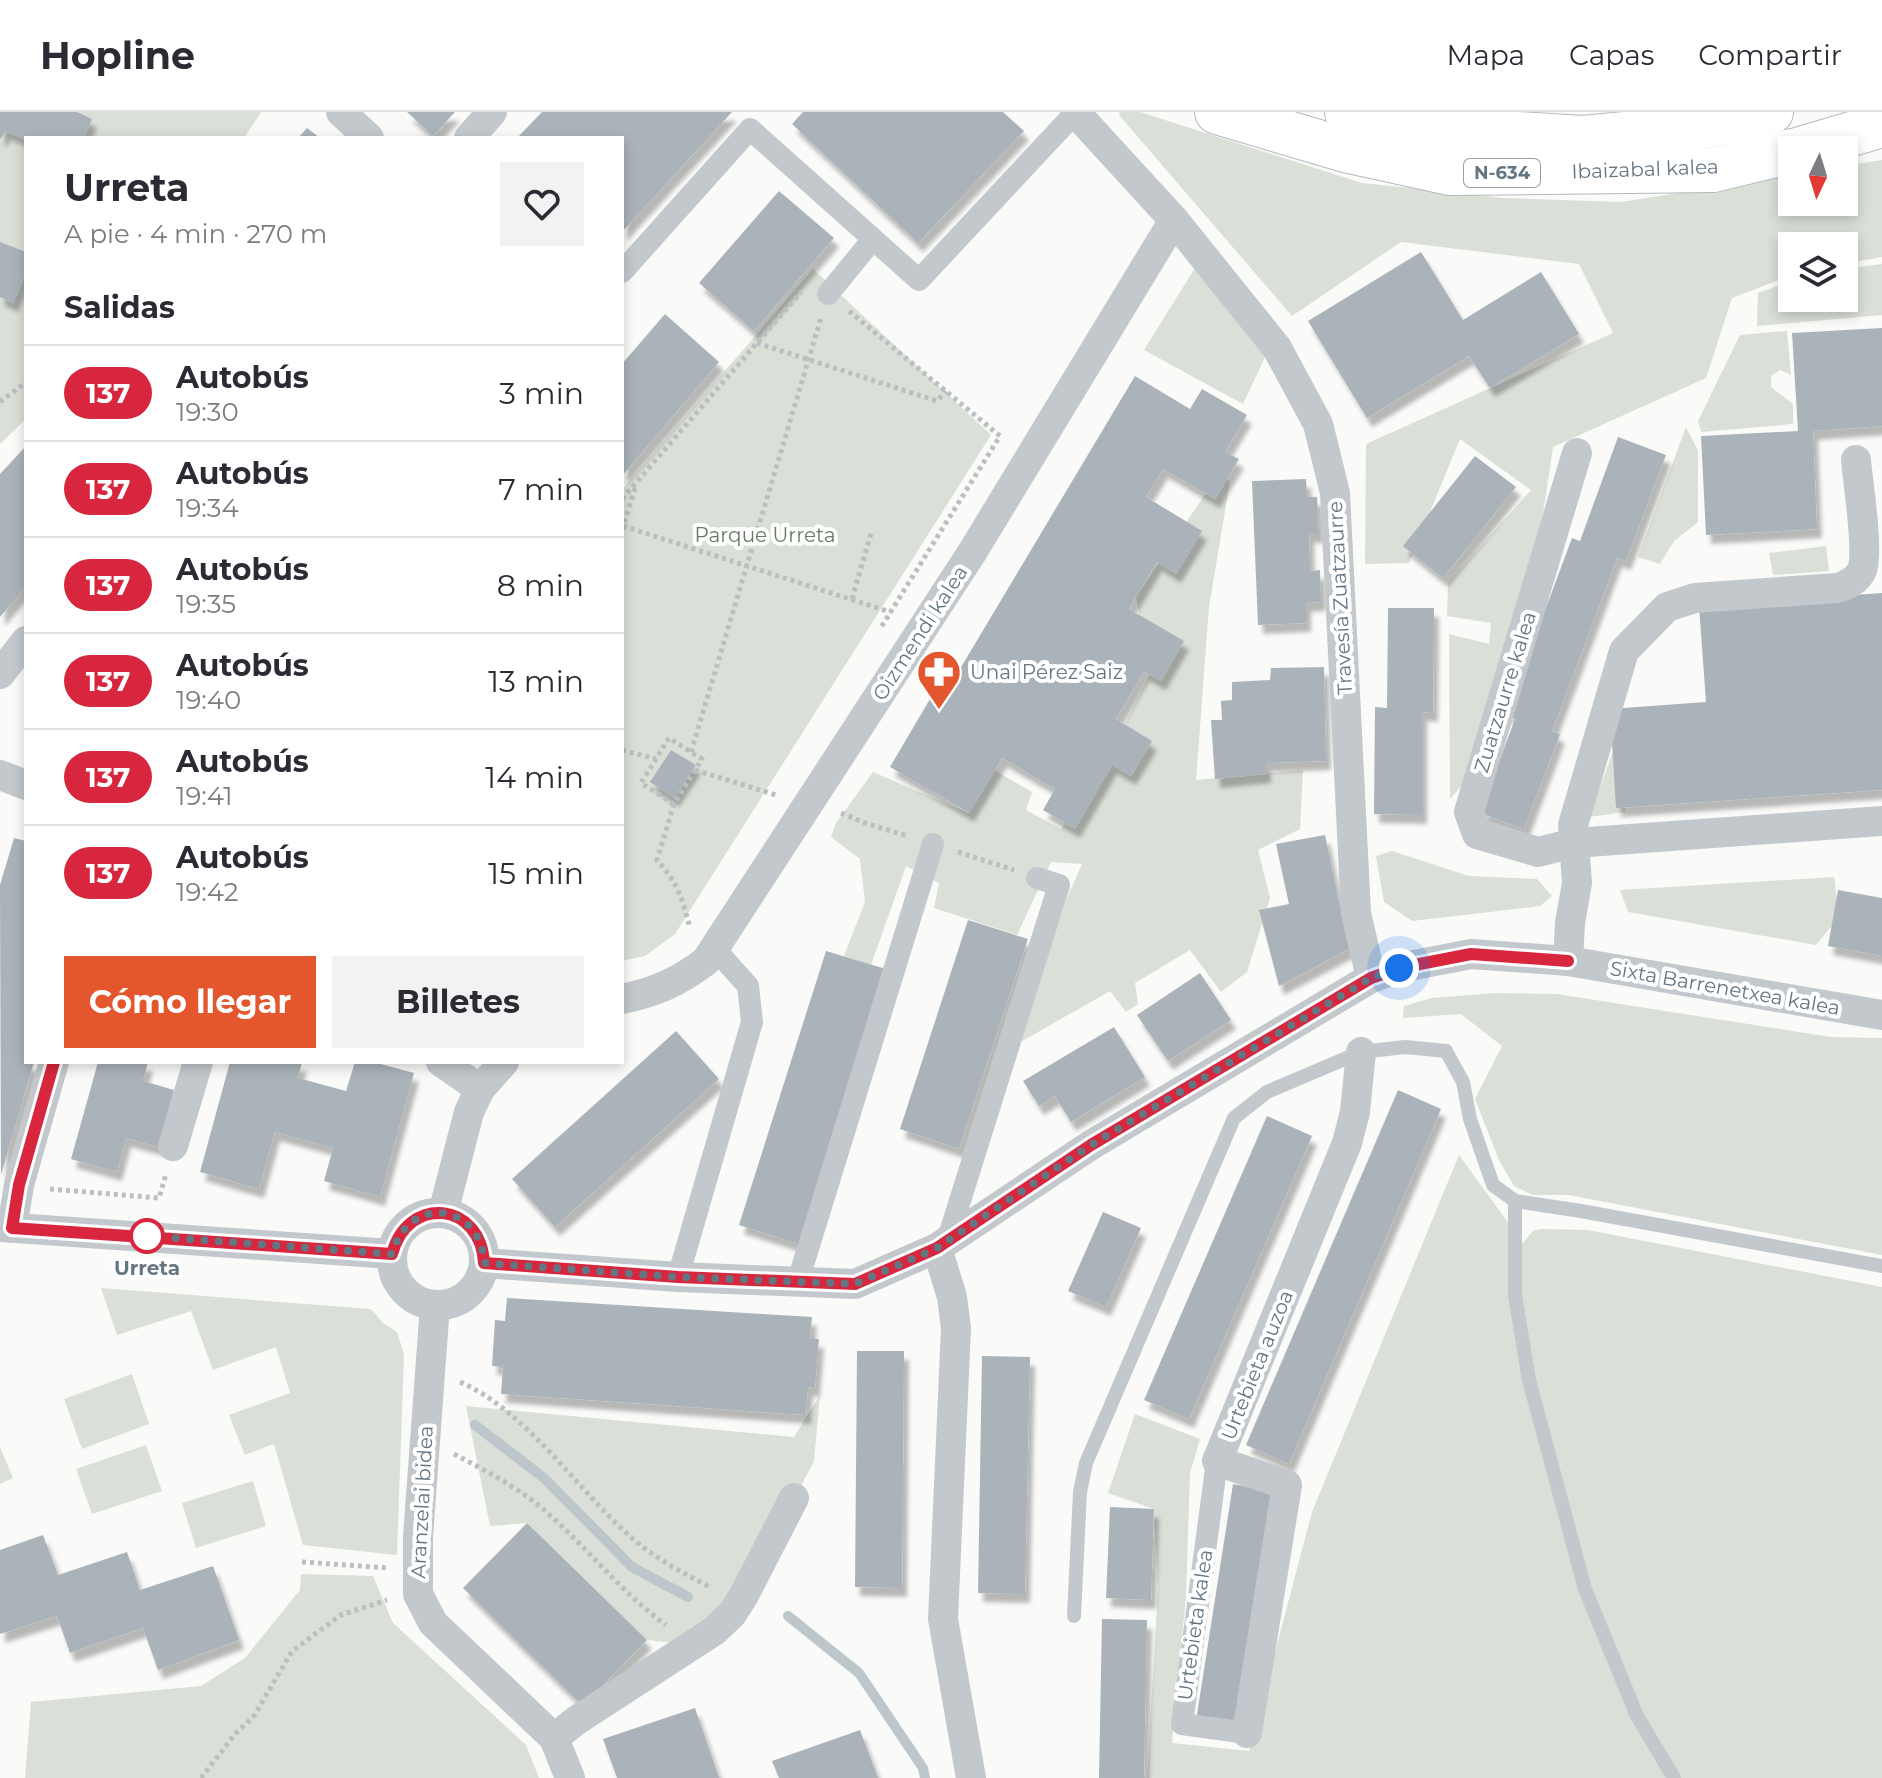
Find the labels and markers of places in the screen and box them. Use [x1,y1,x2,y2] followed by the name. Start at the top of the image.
[915,648,963,711] pharmacy icon: Unai Pérez Saiz
[970,660,1123,684] place label: Unai Pérez Saiz
[130,1219,164,1253] marker: Urreta
[114,1256,180,1280] place label: Urreta

